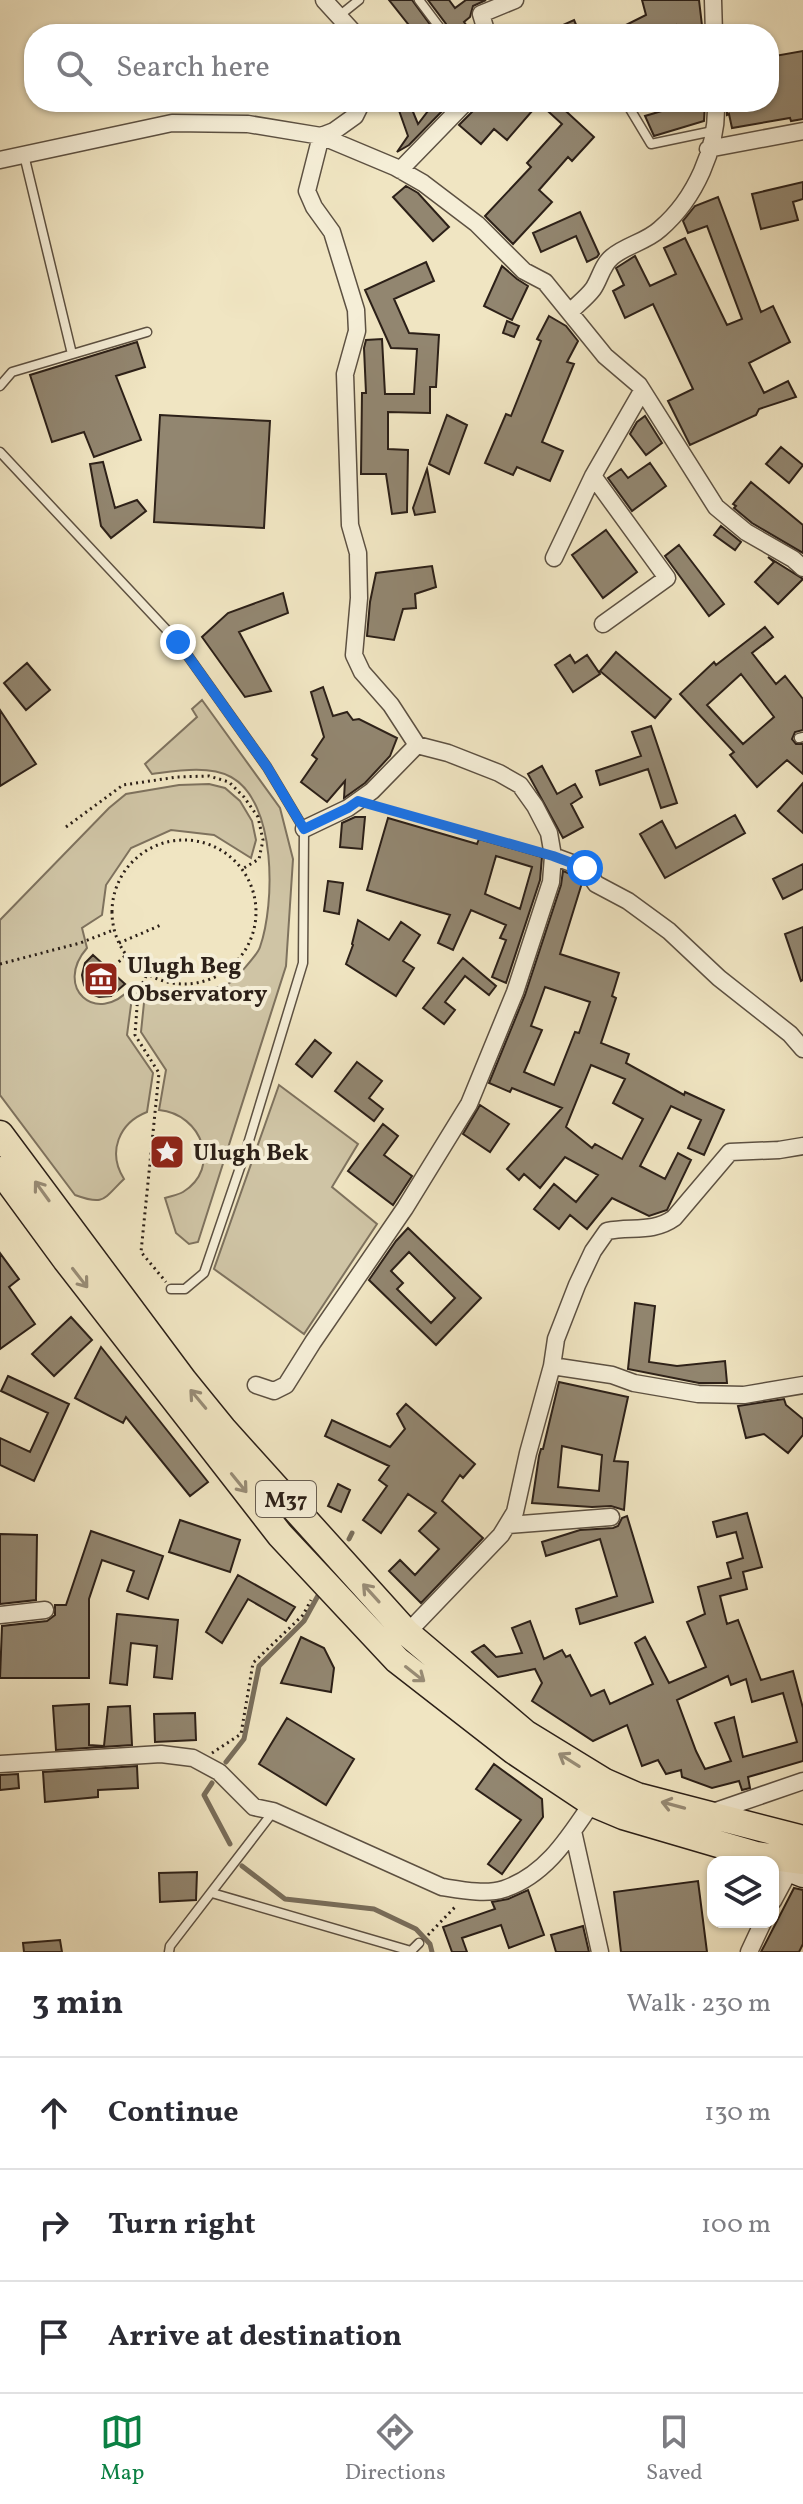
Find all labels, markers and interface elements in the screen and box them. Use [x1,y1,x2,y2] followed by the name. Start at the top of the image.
[24,24,779,112] search box
[52,46,96,90] icon: search
[116,47,270,89] text: Search here
[160,624,196,660] route end
[567,850,603,886] route start
[127,950,268,1012] place label: Ulugh Beg Observatory
[82,960,120,998] museum icon: Ulugh Beg Observatory
[148,1133,186,1171] place icon: Ulugh Bek
[193,1137,309,1171] place label: Ulugh Bek
[33,1180,50,1202] one-way arrow
[71,1267,88,1288] one-way arrow
[189,1389,207,1409] one-way arrow
[230,1472,248,1493] one-way arrow
[256,1481,316,1517] road number: M37
[362,1583,380,1603] one-way arrow
[404,1665,425,1683] one-way arrow
[558,1751,581,1767] one-way arrow
[661,1797,687,1812] one-way arrow
[707,1856,779,1928] map controls
[707,1856,779,1928] button: layers
[32,1981,123,2028] text: 3 min
[627,1986,771,2022] text: Walk · 230 m
[32,2091,76,2135] icon: ahead
[108,2092,239,2134] text: Continue
[704,2095,771,2131] text: 130 m
[32,2203,76,2247] icon: right
[108,2204,256,2246] text: Turn right
[701,2207,771,2243] text: 100 m
[32,2315,76,2359] icon: arrive
[108,2316,402,2358] text: Arrive at destination
[100,2410,144,2489] tab: Map
[345,2410,446,2489] tab: Directions
[646,2410,703,2489] tab: Saved

